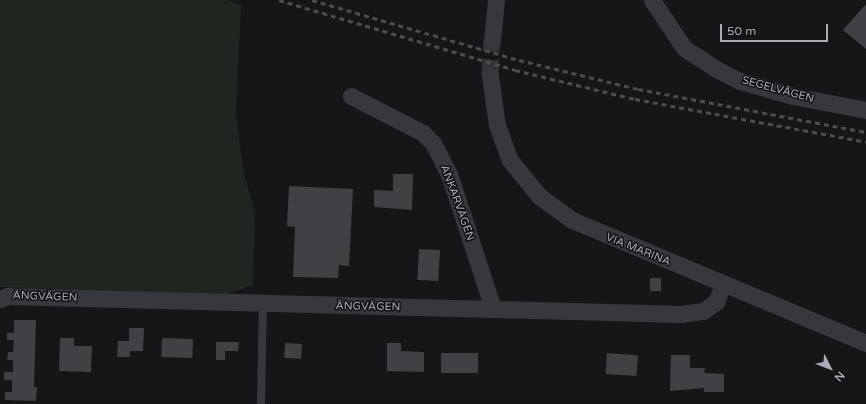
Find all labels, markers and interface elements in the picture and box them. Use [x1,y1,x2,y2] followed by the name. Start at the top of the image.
[722,16,830,42] scale bar
[727,24,756,38] text: 50 m
[740,74,816,106] street label: SEGELVÄGEN
[437,163,477,243] street label: ANKARVÄGEN
[604,231,672,269] street label: VIA MARINA
[12,289,78,305] street label: ÄNGVÄGEN
[336,300,400,314] street label: ÄNGVÄGEN
[810,348,850,388] north arrow
[832,369,847,384] text: N

